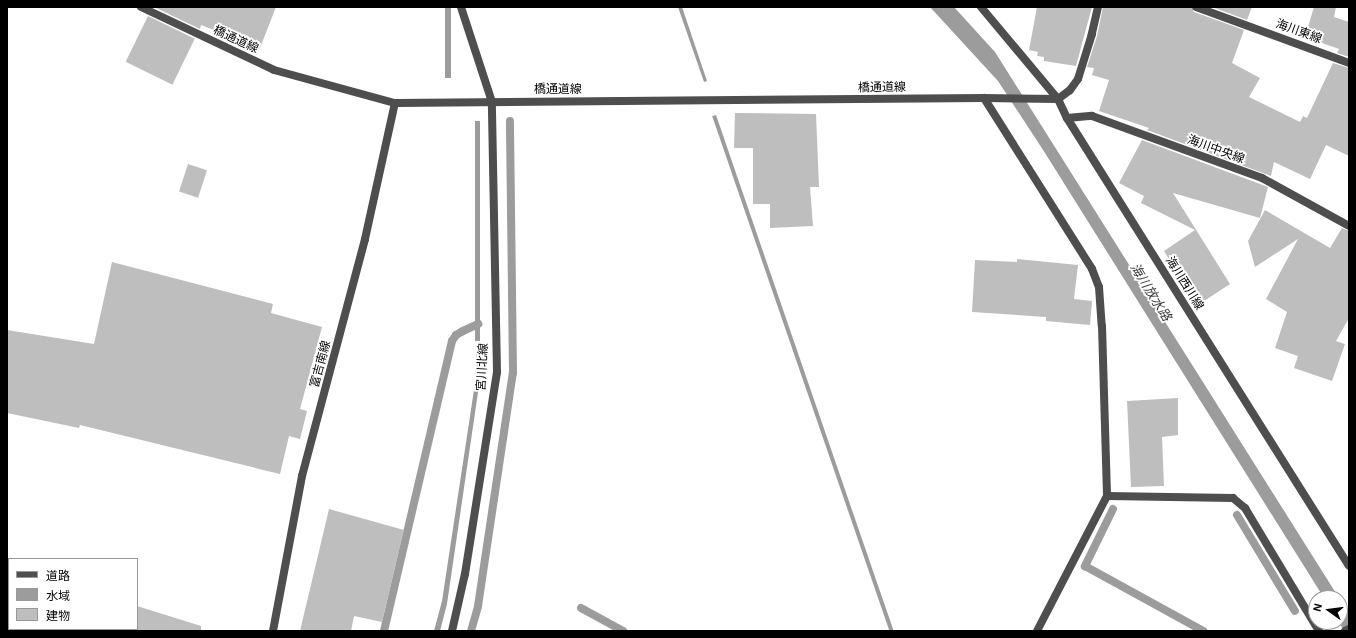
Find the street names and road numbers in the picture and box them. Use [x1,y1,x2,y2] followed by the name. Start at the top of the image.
[1274,16,1324,46] street label: 海川東線
[211,22,261,56] street label: 橋通道線
[858,79,906,95] street label: 橋通道線
[534,82,582,96] street label: 橋通道線
[1185,132,1247,166] street label: 海川中央線
[1163,254,1207,312] street label: 海川西川線
[307,339,333,389] street label: 富吉南線
[474,343,490,391] street label: 宮川北線

